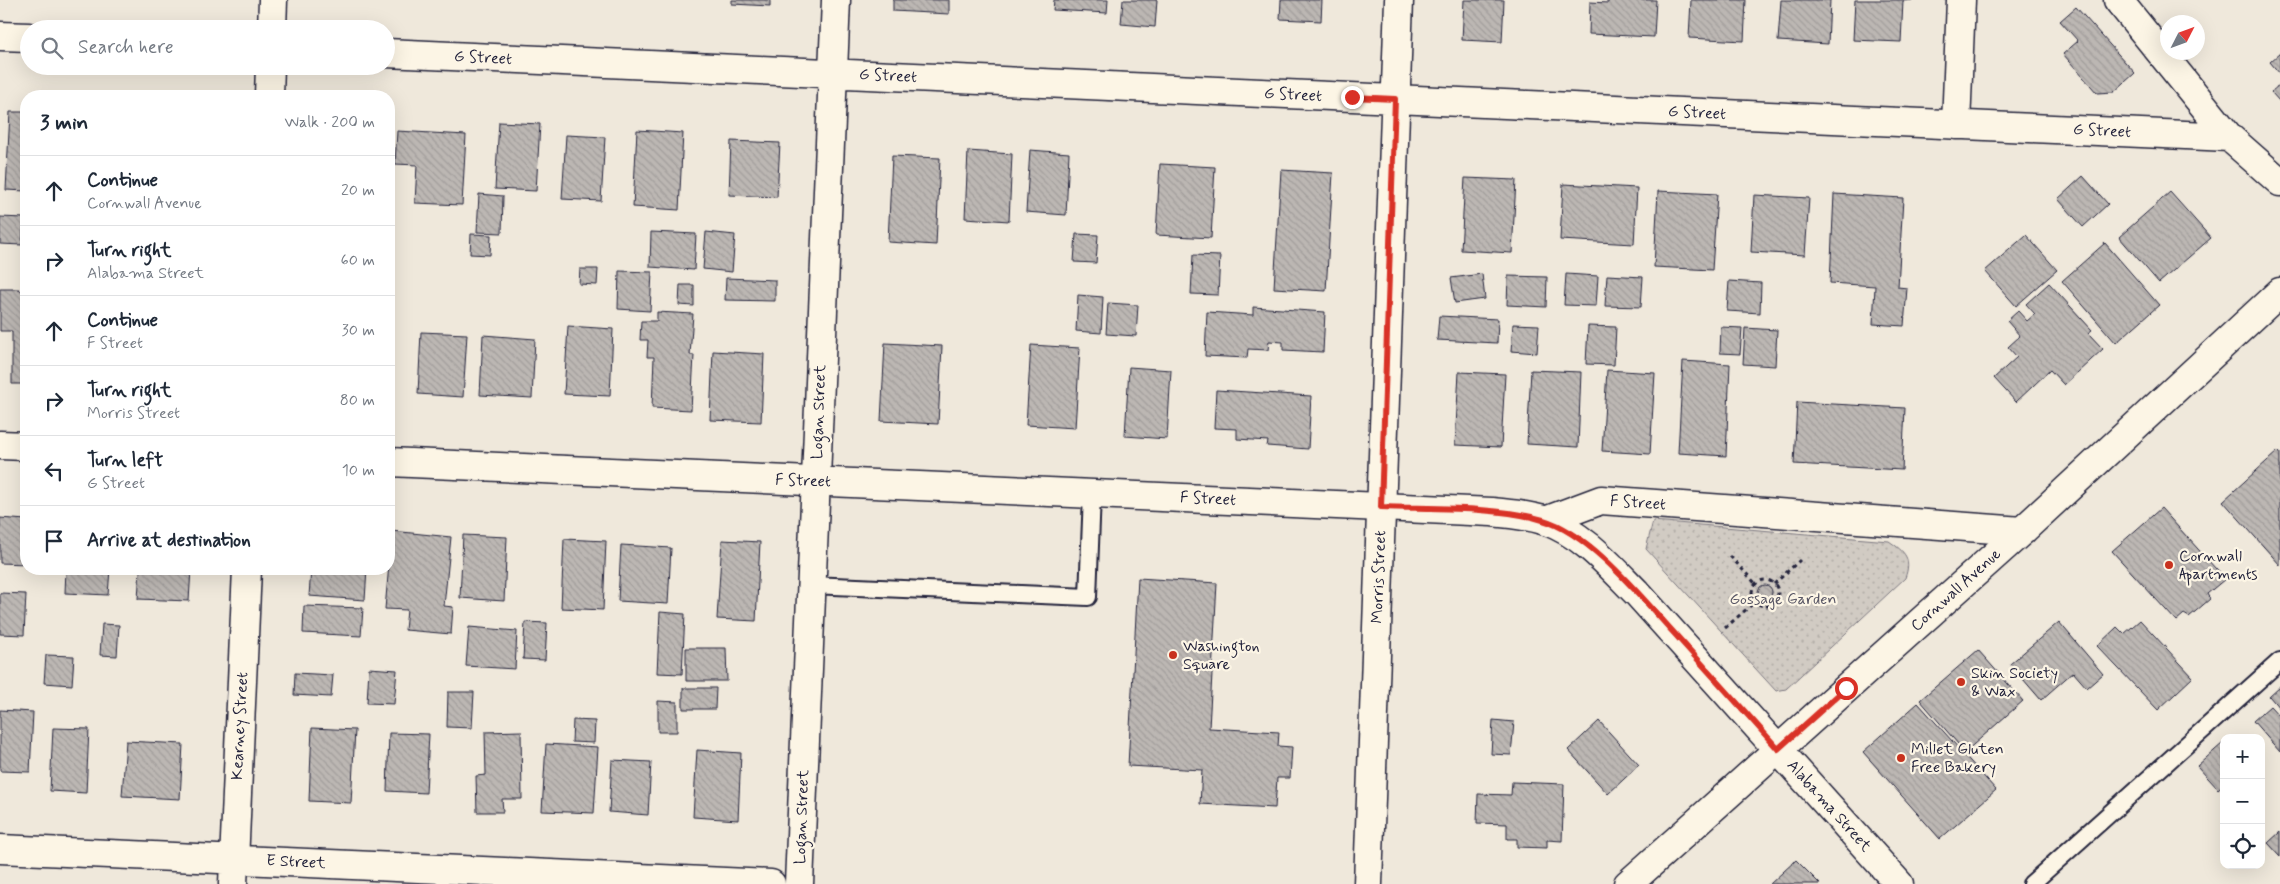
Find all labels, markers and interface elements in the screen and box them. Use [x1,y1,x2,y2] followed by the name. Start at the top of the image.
[2160,15,2205,60] north arrow
[20,20,395,75] search box
[38,34,66,62] icon: search
[78,35,174,60] text: Search here
[454,46,512,70] street label: G Street
[859,64,917,88] street label: G Street
[1264,83,1322,107] street label: G Street
[1341,86,1364,109] route end
[1668,101,1726,125] street label: G Street
[40,109,88,137] text: 3 min
[284,112,375,133] text: Walk · 200 m
[2073,119,2131,143] street label: G Street
[87,168,158,193] text: Continue
[40,177,68,205] icon: ahead
[341,180,375,201] text: 20 m
[87,193,202,214] text: Cornwall Avenue
[87,238,171,263] text: Turn right
[40,247,68,275] icon: right
[341,250,375,271] text: 60 m
[87,263,204,284] text: Alabama Street
[87,308,158,333] text: Continue
[40,317,68,345] icon: ahead
[342,320,375,341] text: 30 m
[87,333,143,354] text: F Street
[807,364,832,460] street label: Logan Street
[87,378,171,403] text: Turn right
[40,387,68,415] icon: right
[340,390,375,411] text: 80 m
[87,403,180,424] text: Morris Street
[87,448,163,473] text: Turn left
[40,457,68,485] icon: left
[342,460,375,481] text: 10 m
[775,470,831,492] street label: F Street
[87,473,145,494] text: G Street
[1180,487,1236,511] street label: F Street
[1609,491,1667,515] street label: F Street
[40,527,68,555] icon: arrive
[87,528,251,553] text: Arrive at destination
[1367,530,1391,624] street label: Morris Street
[1906,544,2006,636] street label: Cornwall Avenue
[2179,546,2258,586] place label: Cornwall Apartments
[2163,559,2175,571] marker: Cornwall Apartments
[1729,589,1837,610] park label: Gossage Garden
[1183,636,1260,675] place label: Washington Square
[1167,649,1179,661] marker: Washington Square
[1971,663,2058,702] place label: Skin Society & Wax
[227,671,253,781] street label: Kearney Street
[1955,676,1967,688] marker: Skin Society & Wax
[1835,677,1858,700] route start
[2220,734,2265,869] map controls
[2220,734,2265,779] button: +
[1911,739,2004,778] place label: Millet Gluten Free Bakery
[1895,752,1907,764] marker: Millet Gluten Free Bakery
[1782,756,1876,857] street label: Alabama Street
[790,769,815,865] street label: Logan Street
[2220,779,2265,824] button: −
[2220,824,2265,869] button: locate
[266,850,327,874] street label: E Street

